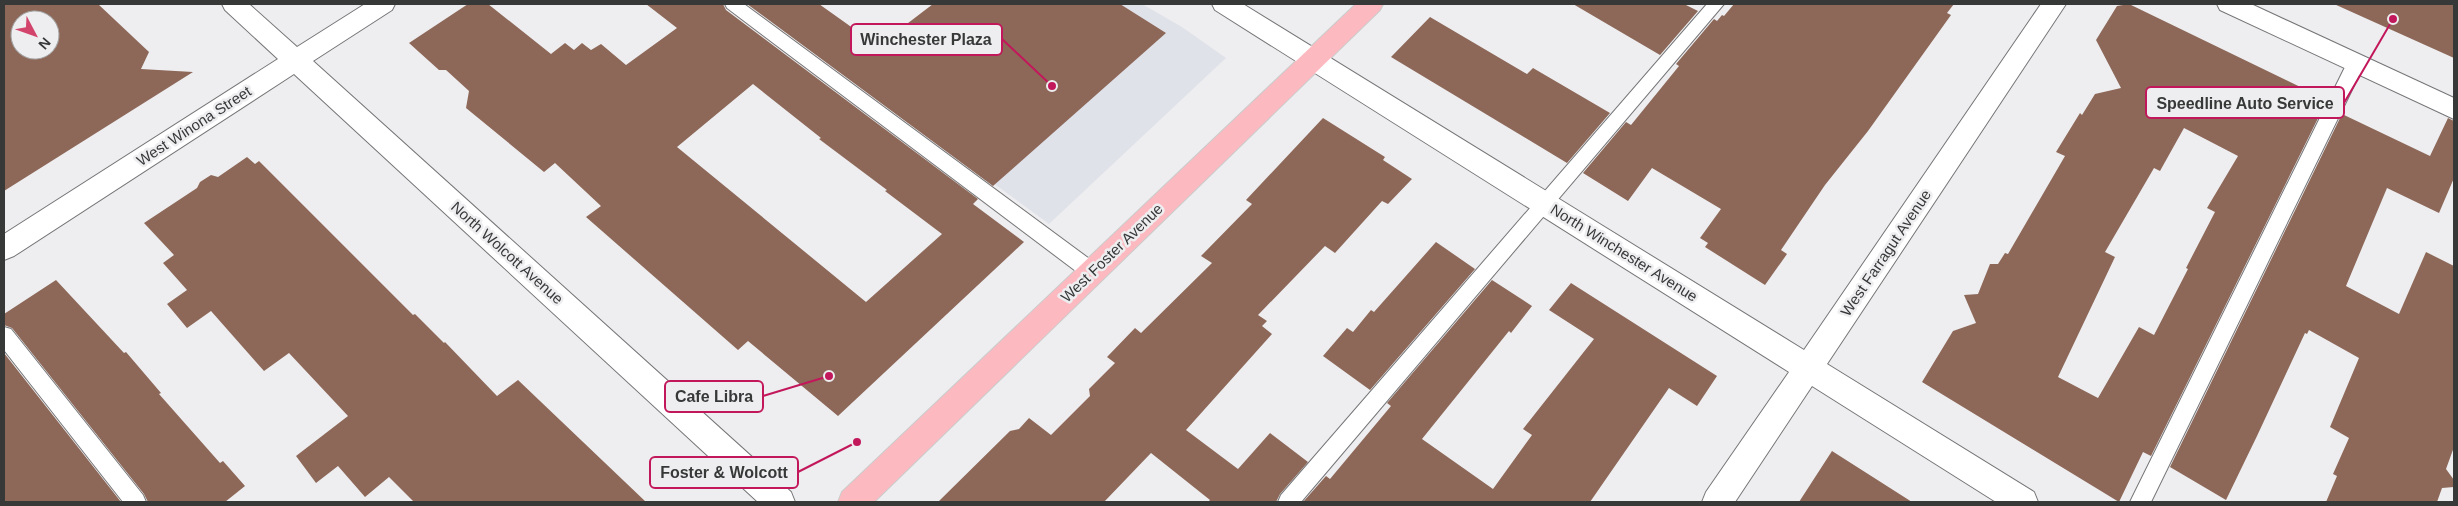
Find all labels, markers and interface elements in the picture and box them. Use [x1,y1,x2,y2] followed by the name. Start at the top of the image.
[10,10,60,60] north arrow
[851,24,1002,55] callout: Winchester Plaza
[860,31,992,48] text: Winchester Plaza
[35,34,54,53] text: N
[133,82,255,169] street label: West Winona Street
[2146,87,2344,118] callout: Speedline Auto Service
[2156,95,2334,112] text: Speedline Auto Service
[1837,186,1934,319] street label: West Farragut Avenue
[448,198,567,307] street label: North Wolcott Avenue
[1057,200,1166,305] street label: West Foster Avenue
[1548,200,1701,305] street label: North Winchester Avenue
[665,381,763,412] callout: Cafe Libra
[675,388,753,405] text: Cafe Libra
[650,457,798,488] callout: Foster & Wolcott
[660,464,789,481] text: Foster & Wolcott

